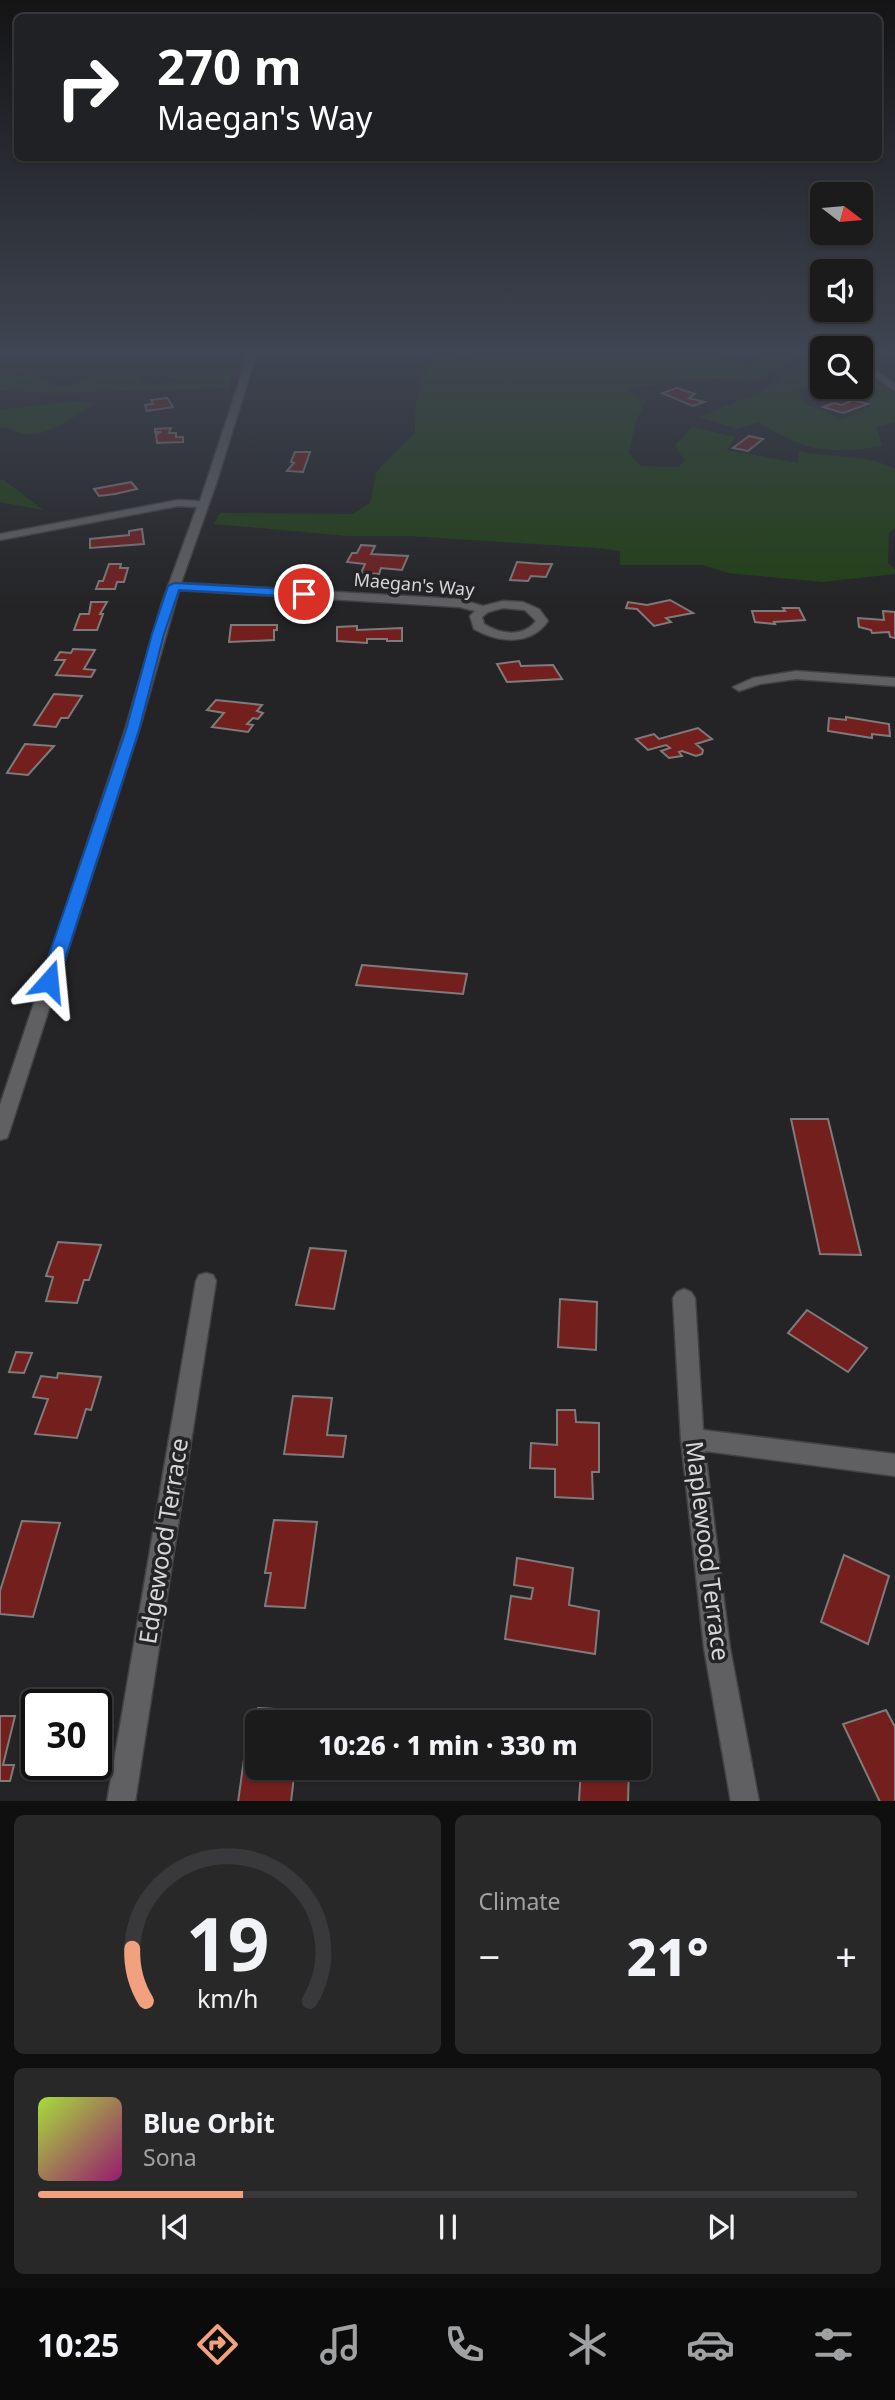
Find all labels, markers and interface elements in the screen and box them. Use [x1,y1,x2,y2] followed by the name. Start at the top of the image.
[157,33,302,99] text: 270 m
[42,42,133,133] icon: right
[157,96,372,139] text: Maegan's Way
[810,182,873,245] north arrow
[810,182,873,399] map controls
[810,259,873,322] button: sound
[810,336,873,399] button: search
[274,564,334,624] pin
[353,567,476,601] street label: Maegan's Way
[285,575,323,613] icon: arrive
[12,944,86,1018] position arrow
[130,1436,195,1646] street label: Edgewood Terrace
[679,1439,738,1663] street label: Maplewood Terrace
[21,1689,112,1780] speed limit sign: 30
[318,1727,578,1763] text: 10:26 · 1 min · 330 m
[479,1885,561,1917] text: Climate
[186,1893,269,1992] text: 19
[627,1920,709,1991] text: 21°
[479,1930,500,1982] text: −
[835,1930,857,1982] text: +
[196,1980,258,2014] text: km/h
[143,2105,275,2141] text: Blue Orbit
[143,2141,197,2173] text: Sona
[156,2208,194,2246] icon: previous
[429,2208,467,2246] icon: pause
[702,2208,740,2246] icon: next
[193,2320,242,2369] icon: directions
[316,2320,365,2369] icon: music
[440,2320,489,2369] icon: phone
[563,2320,612,2369] icon: climate
[686,2320,735,2369] icon: car
[809,2320,858,2369] icon: filters
[37,2323,119,2366] text: 10:25

